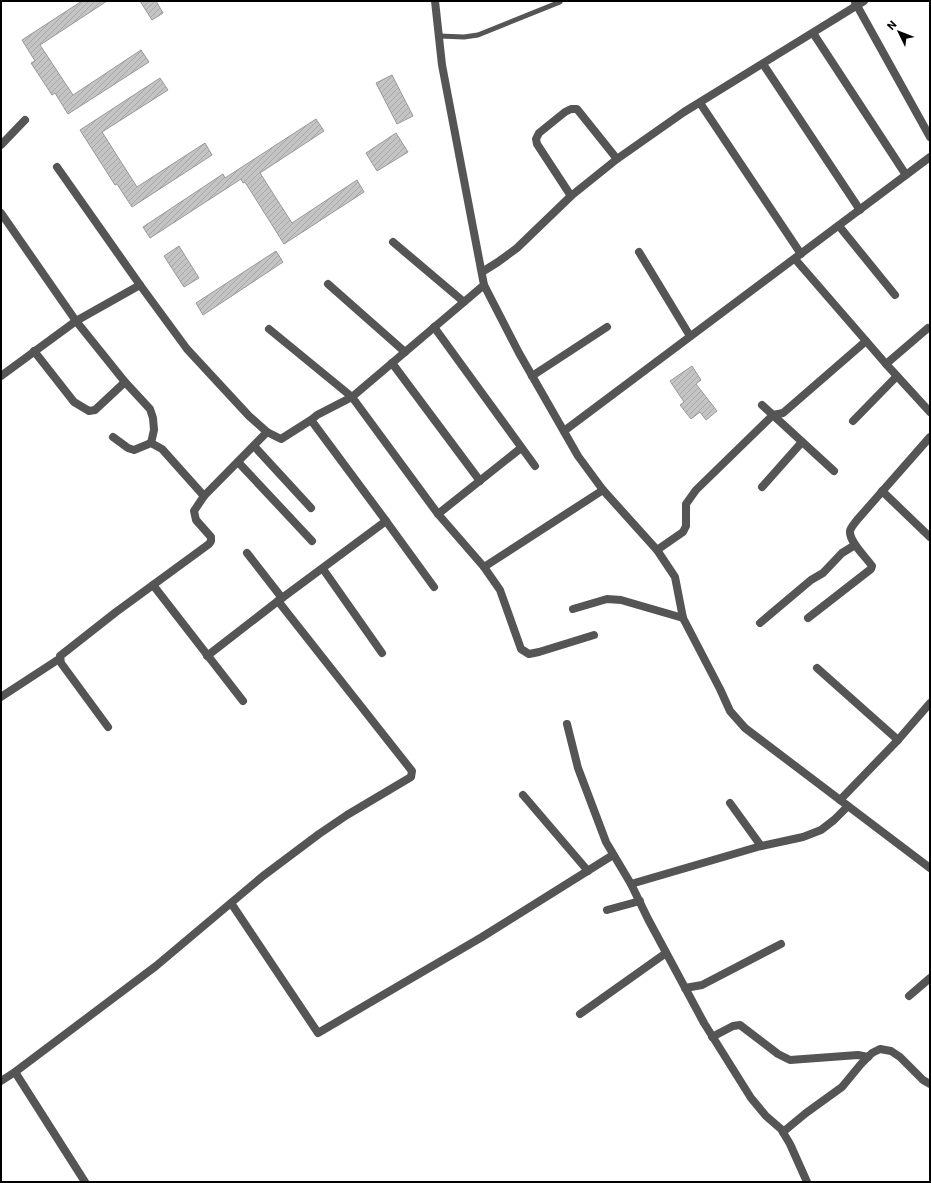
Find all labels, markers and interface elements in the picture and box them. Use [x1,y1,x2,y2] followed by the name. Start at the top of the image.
[879,12,919,52] north arrow
[885,18,900,33] text: N

